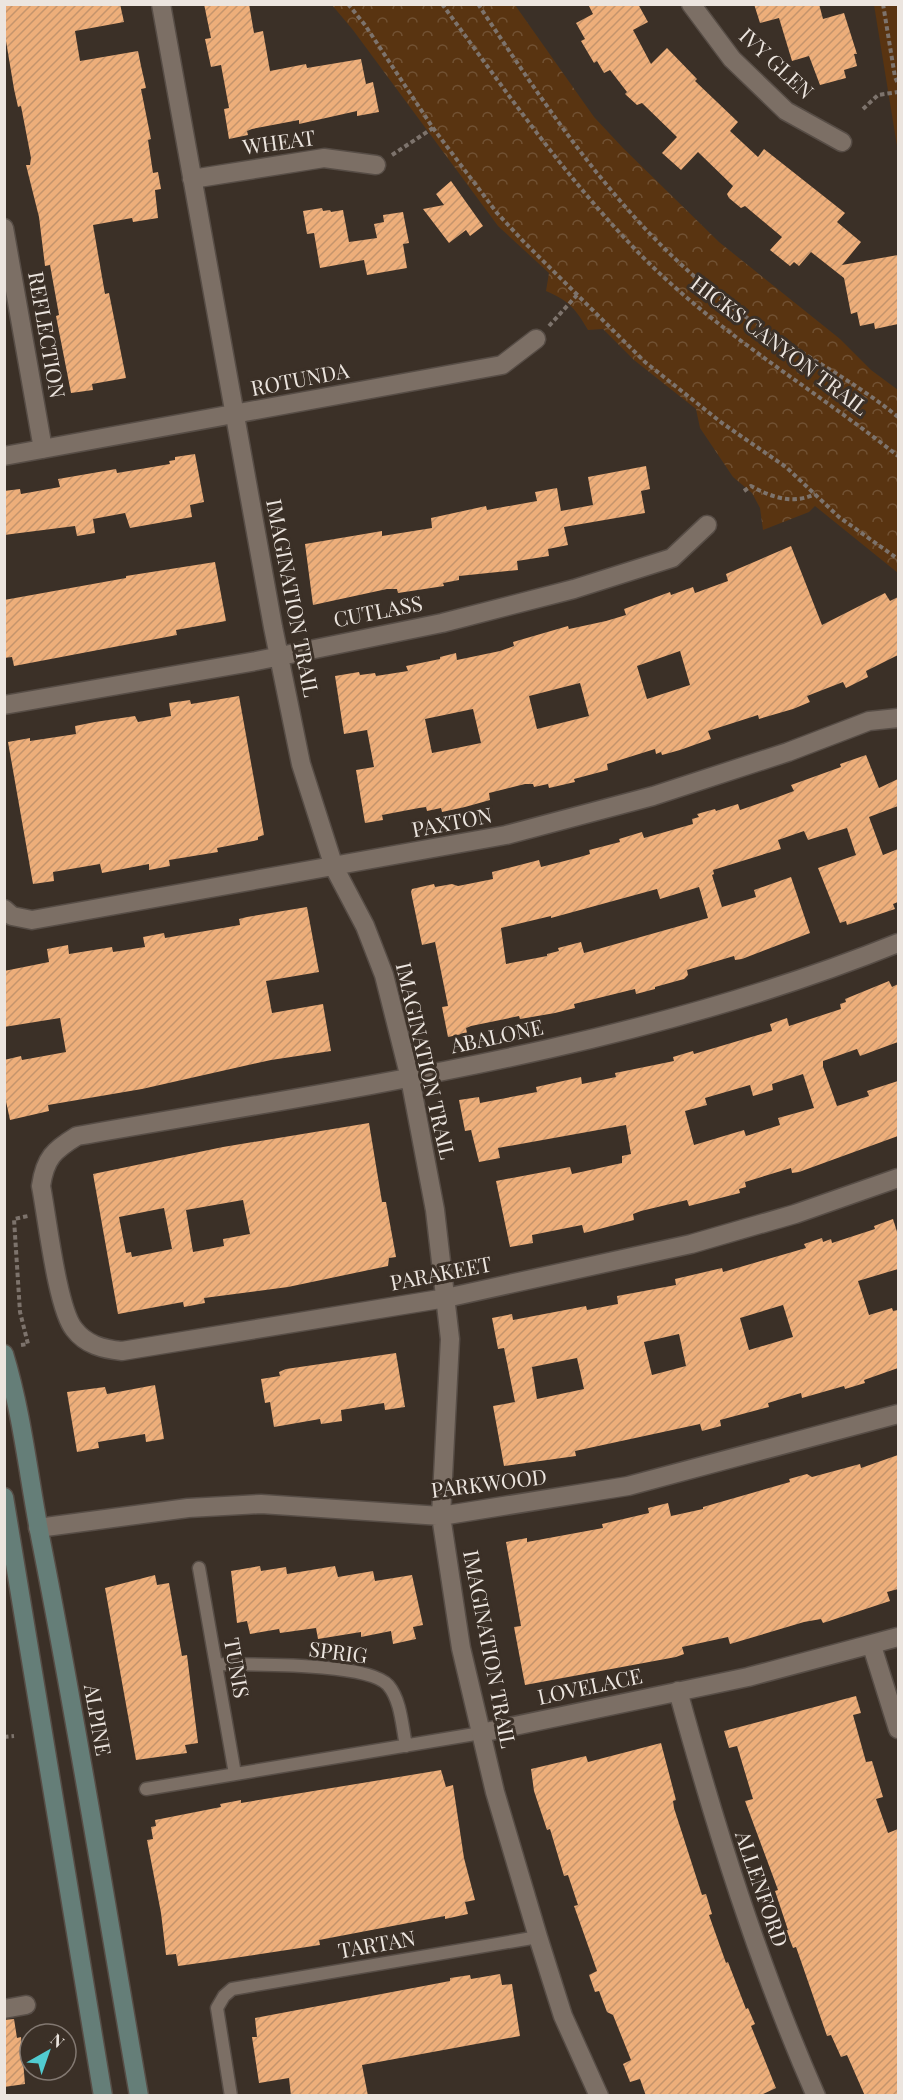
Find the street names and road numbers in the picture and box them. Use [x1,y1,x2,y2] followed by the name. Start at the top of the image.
[734,21,821,104] street label: IVY GLEN
[240,122,317,160] street label: WHEAT
[686,268,875,420] street label: HICKS CANYON TRAIL
[23,269,73,400] street label: REFLECTION
[248,355,352,401] street label: ROTUNDA
[261,496,327,699] street label: IMAGINATION TRAIL
[331,588,425,632] street label: CUTLASS
[409,800,494,843] street label: PAXTON
[391,959,463,1162] street label: IMAGINATION TRAIL
[447,1012,545,1059] street label: ABALONE
[387,1248,494,1296] street label: PARAKEET
[429,1461,548,1503] street label: PARKWOOD
[458,1547,524,1750] street label: IMAGINATION TRAIL
[307,1634,369,1669] street label: SPRIG
[219,1635,257,1700] street label: TUNIS
[535,1660,644,1710] street label: LOVELACE
[79,1681,119,1758] street label: ALPINE
[730,1826,796,1950] street label: ALLENFORD
[336,1922,418,1964] street label: TARTAN

